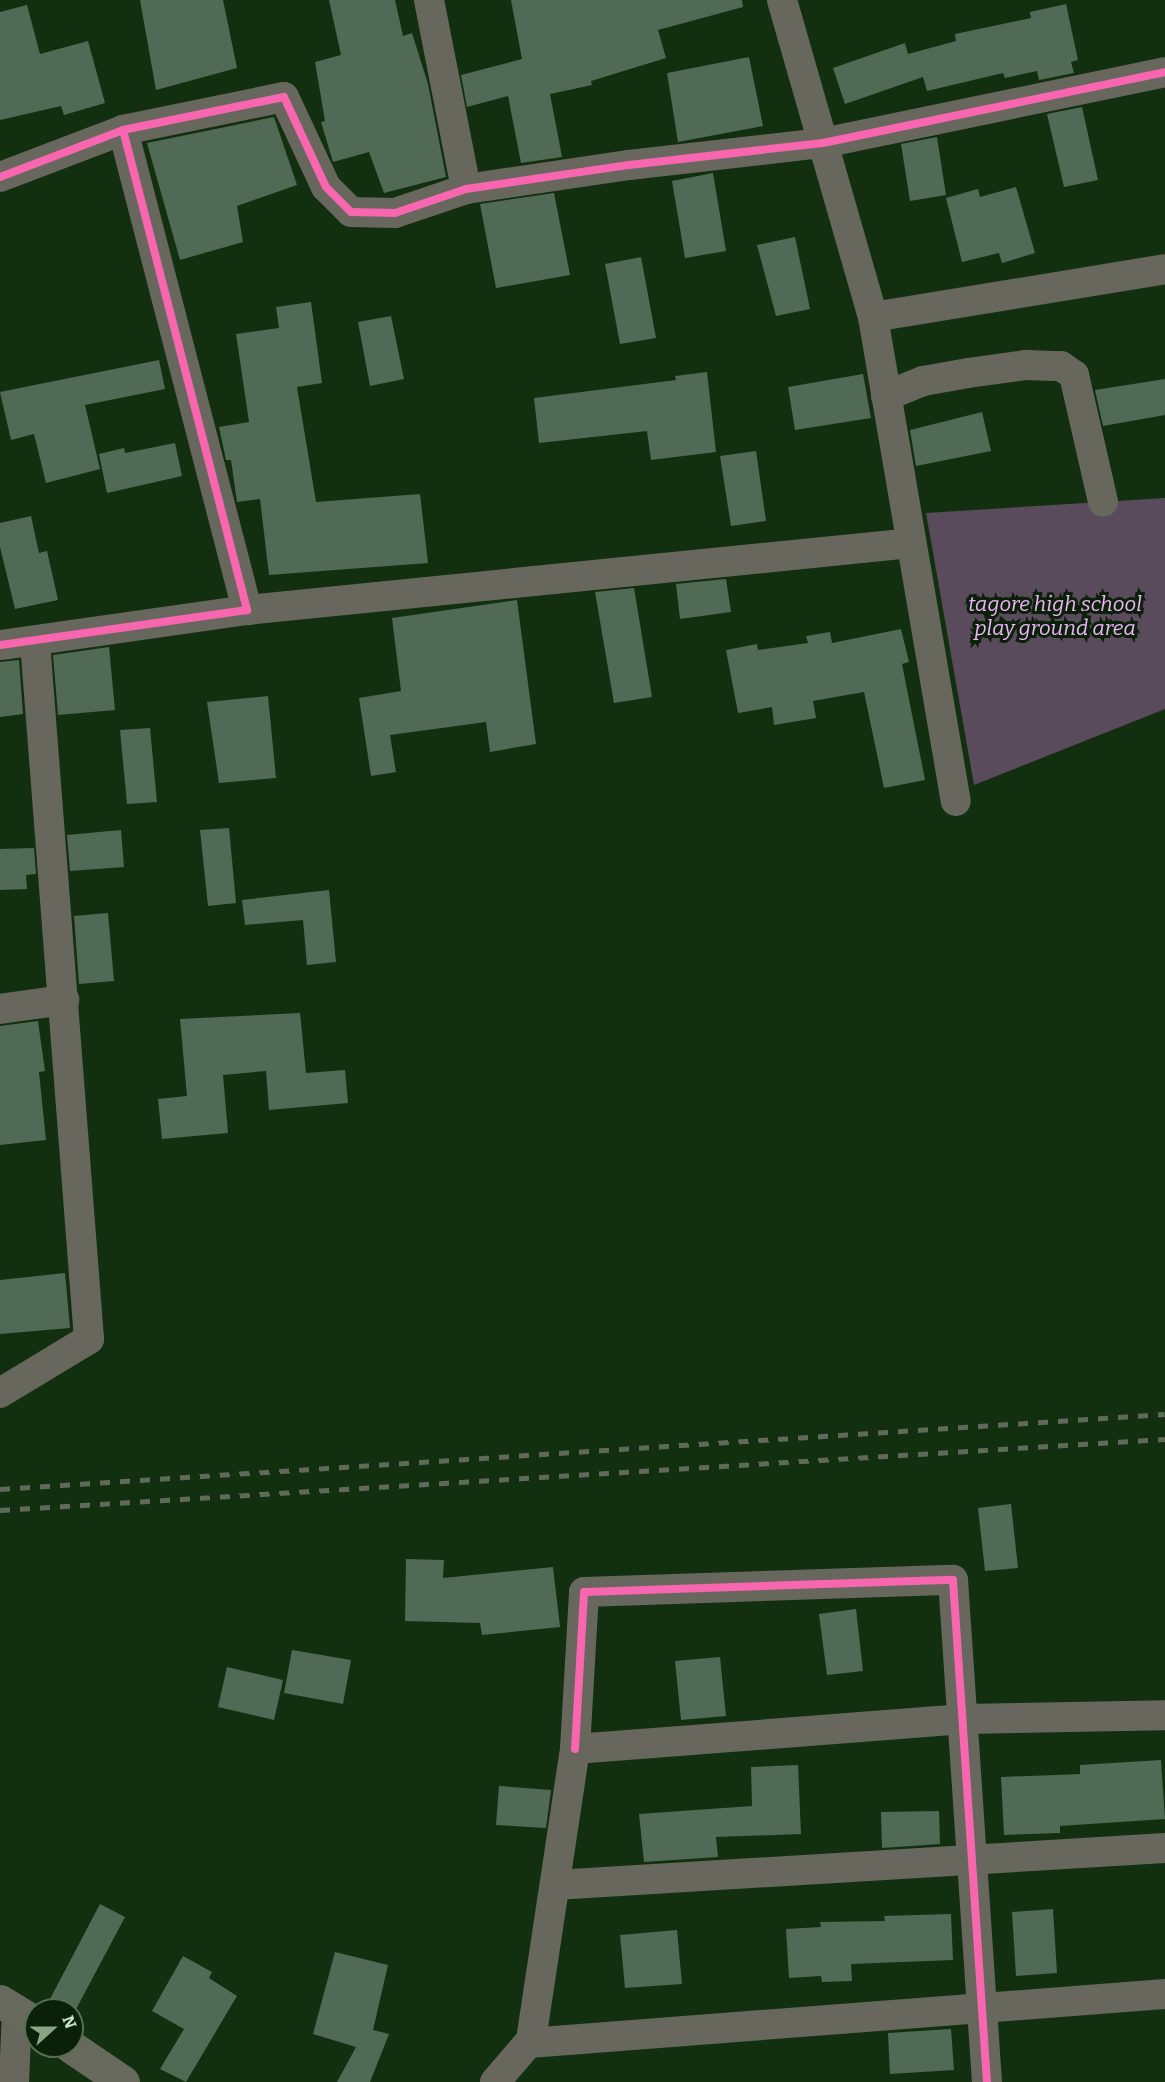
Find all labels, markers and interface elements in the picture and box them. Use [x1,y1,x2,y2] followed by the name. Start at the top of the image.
[968,591,1142,641] park label: tagore high school play ground area
[24,1998,84,2058] north arrow
[58,2013,80,2031] text: N

